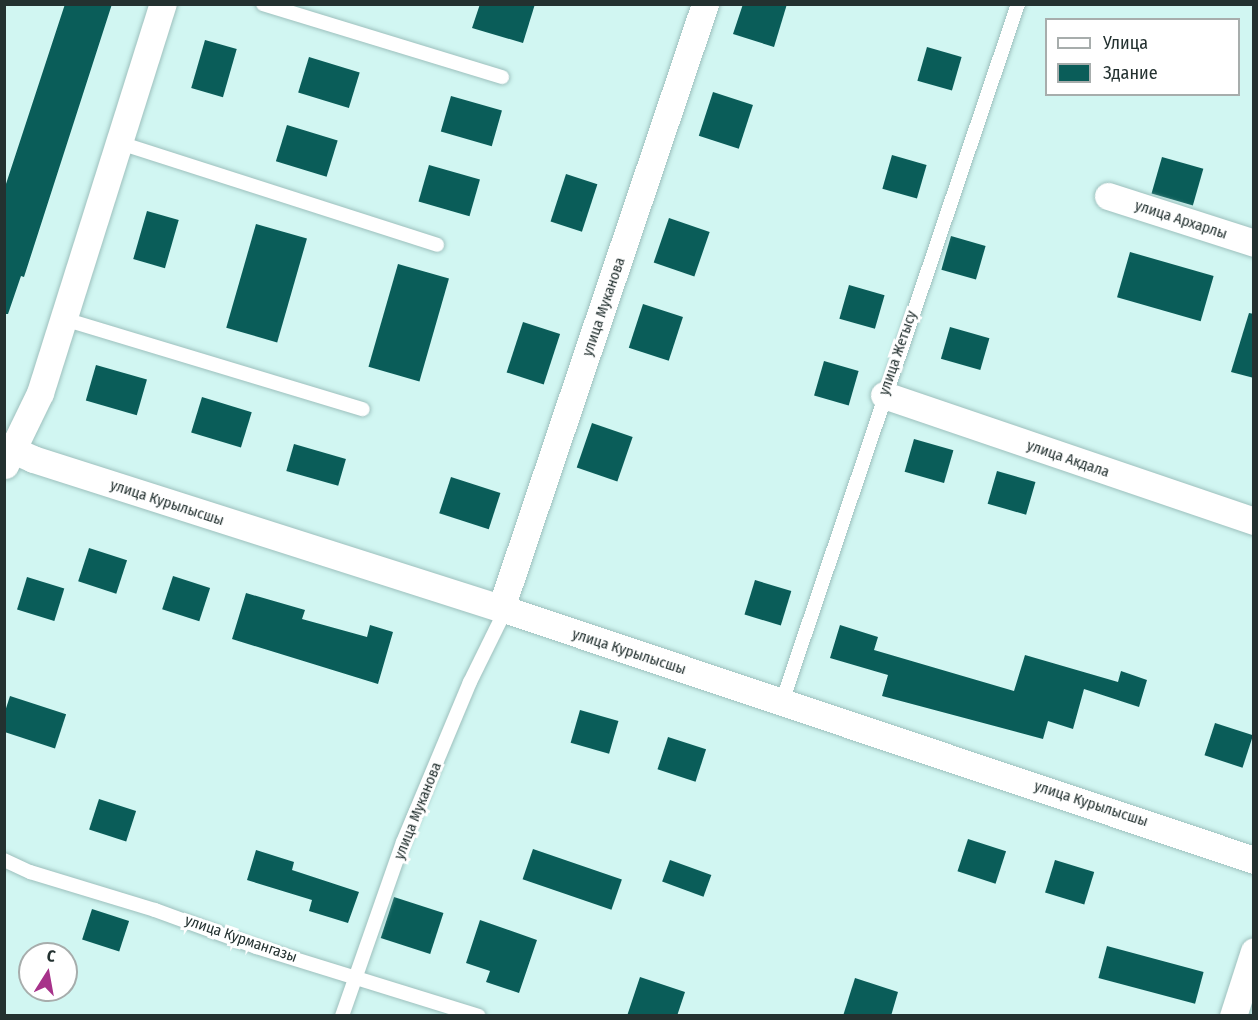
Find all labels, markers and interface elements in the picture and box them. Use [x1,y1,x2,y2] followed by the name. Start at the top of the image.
[1045,18,1240,96] legend
[1103,32,1148,54] text: Улица
[1103,62,1158,84] text: Здание
[1133,197,1229,243] street label: улица Архарлы
[579,255,629,359] street label: улица Муканова
[875,308,921,398] street label: улица Жетысу
[1024,436,1112,482] street label: улица Акдала
[108,476,226,530] street label: улица Курылысшы
[570,625,688,679] street label: улица Курылысшы
[390,760,446,862] street label: улица Муканова
[1032,777,1150,831] street label: улица Курылысшы
[183,911,299,967] street label: улица Курмангазы
[18,942,78,1002] north arrow
[45,946,57,966] text: С

